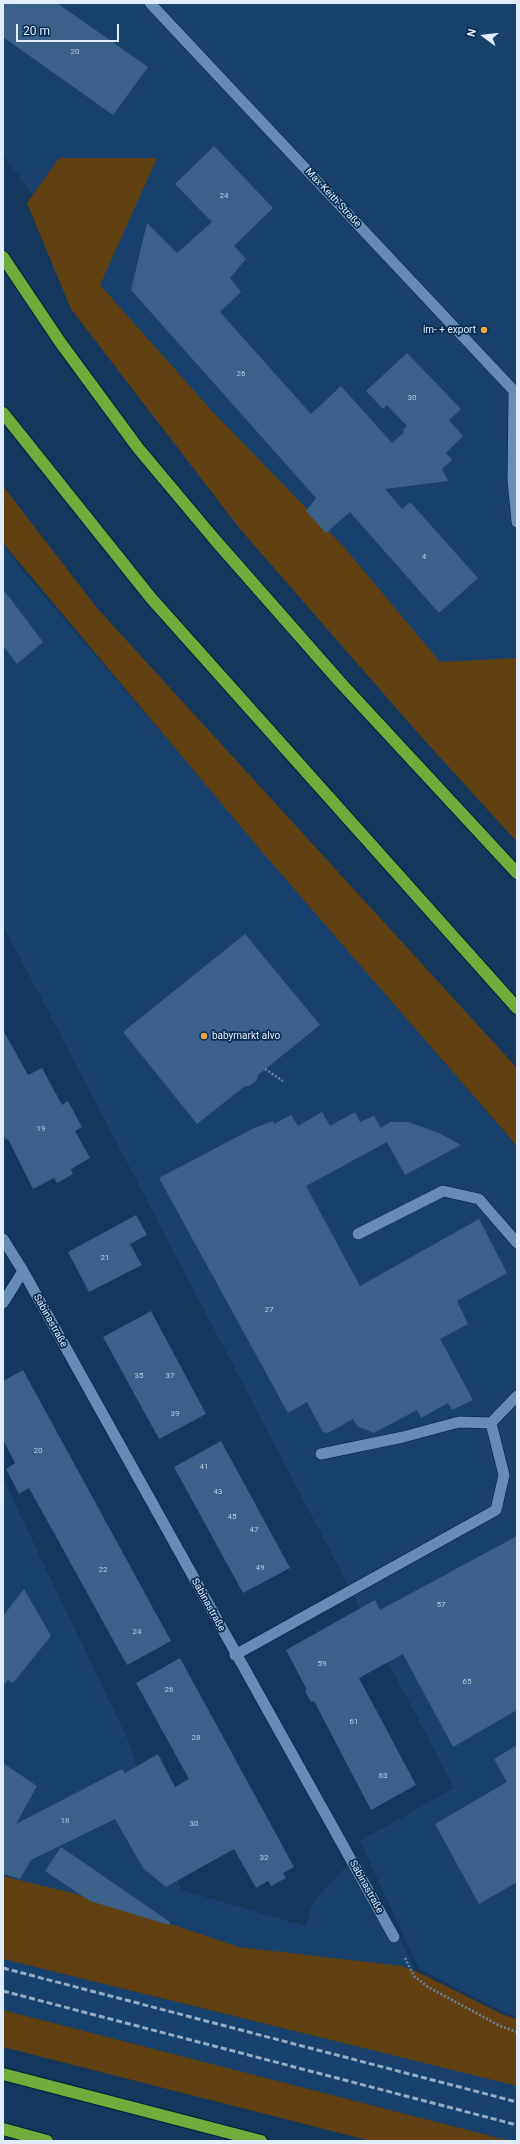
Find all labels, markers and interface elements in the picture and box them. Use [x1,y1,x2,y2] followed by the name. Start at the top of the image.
[18,16,121,42] scale bar
[464,16,504,56] north arrow
[23,24,50,38] text: 20 m
[465,27,479,38] text: N
[71,47,79,57] house number: 20
[303,166,363,230] street label: Max-Keith-Straße
[220,191,228,201] house number: 24
[423,324,476,336] place label: im- + export
[479,325,489,335] marker: im- + export
[237,369,245,379] house number: 26
[408,393,416,403] house number: 30
[422,552,426,562] house number: 4
[212,1030,280,1042] place label: babymarkt alvo
[199,1031,209,1041] marker: babymarkt alvo
[37,1124,45,1134] house number: 19
[101,1253,109,1263] house number: 21
[31,1292,69,1350] street label: Sabinastraße
[265,1305,273,1315] house number: 27
[135,1371,143,1381] house number: 35
[166,1371,174,1381] house number: 37
[171,1409,179,1419] house number: 39
[34,1446,42,1456] house number: 20
[200,1462,208,1472] house number: 41
[214,1487,222,1497] house number: 43
[228,1512,236,1522] house number: 45
[250,1525,258,1535] house number: 47
[256,1563,264,1573] house number: 49
[99,1565,107,1575] house number: 22
[189,1576,227,1634] street label: Sabinastraße
[437,1600,445,1610] house number: 57
[133,1627,141,1637] house number: 24
[318,1659,326,1669] house number: 59
[463,1677,471,1687] house number: 65
[165,1685,173,1695] house number: 26
[350,1717,358,1727] house number: 61
[192,1733,200,1743] house number: 28
[379,1771,387,1781] house number: 63
[61,1816,69,1826] house number: 18
[190,1819,198,1829] house number: 30
[260,1853,268,1863] house number: 32
[347,1858,385,1916] street label: Sabinastraße

